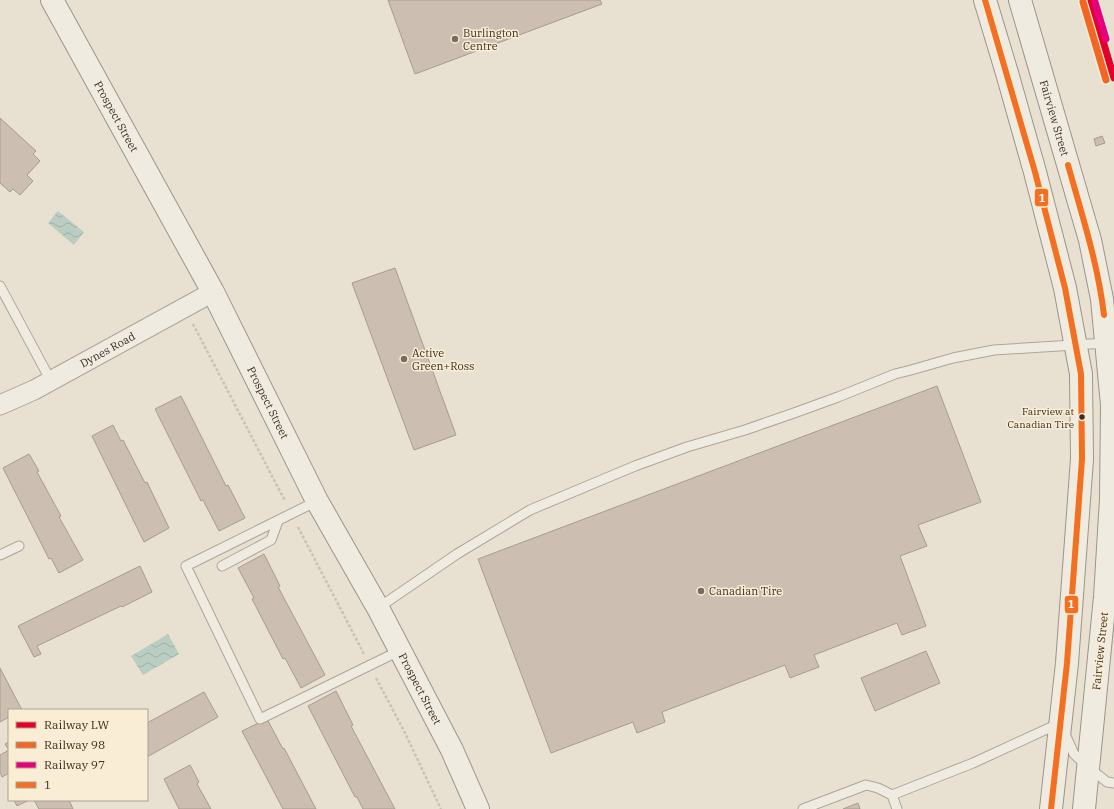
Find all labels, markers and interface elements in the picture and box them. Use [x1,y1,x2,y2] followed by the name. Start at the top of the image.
[463,26,519,53] place label: Burlington Centre
[450,34,460,44] marker: Burlington Centre
[91,78,141,155] street label: Prospect Street
[1037,78,1072,158] street label: Fairview Street
[1034,188,1049,207] line badge: 1
[1039,191,1046,205] text: 1
[78,329,138,370] street label: Dynes Road
[412,346,474,373] place label: Active Green+Ross
[399,354,409,364] marker: Active Green+Ross
[244,364,292,441] street label: Prospect Street
[1007,405,1074,431] place label: Fairview at Canadian Tire
[1077,412,1087,422] marker: Fairview at Canadian Tire
[709,584,782,598] place label: Canadian Tire
[696,586,706,596] marker: Canadian Tire
[1064,595,1079,614] line badge: 1
[1068,597,1075,611] text: 1
[1089,611,1111,691] street label: Fairview Street
[396,650,445,727] street label: Prospect Street
[8,709,148,801] legend
[44,717,109,732] text: Railway LW
[44,737,105,752] text: Railway 98
[44,757,105,772] text: Railway 97
[44,777,51,792] text: 1

